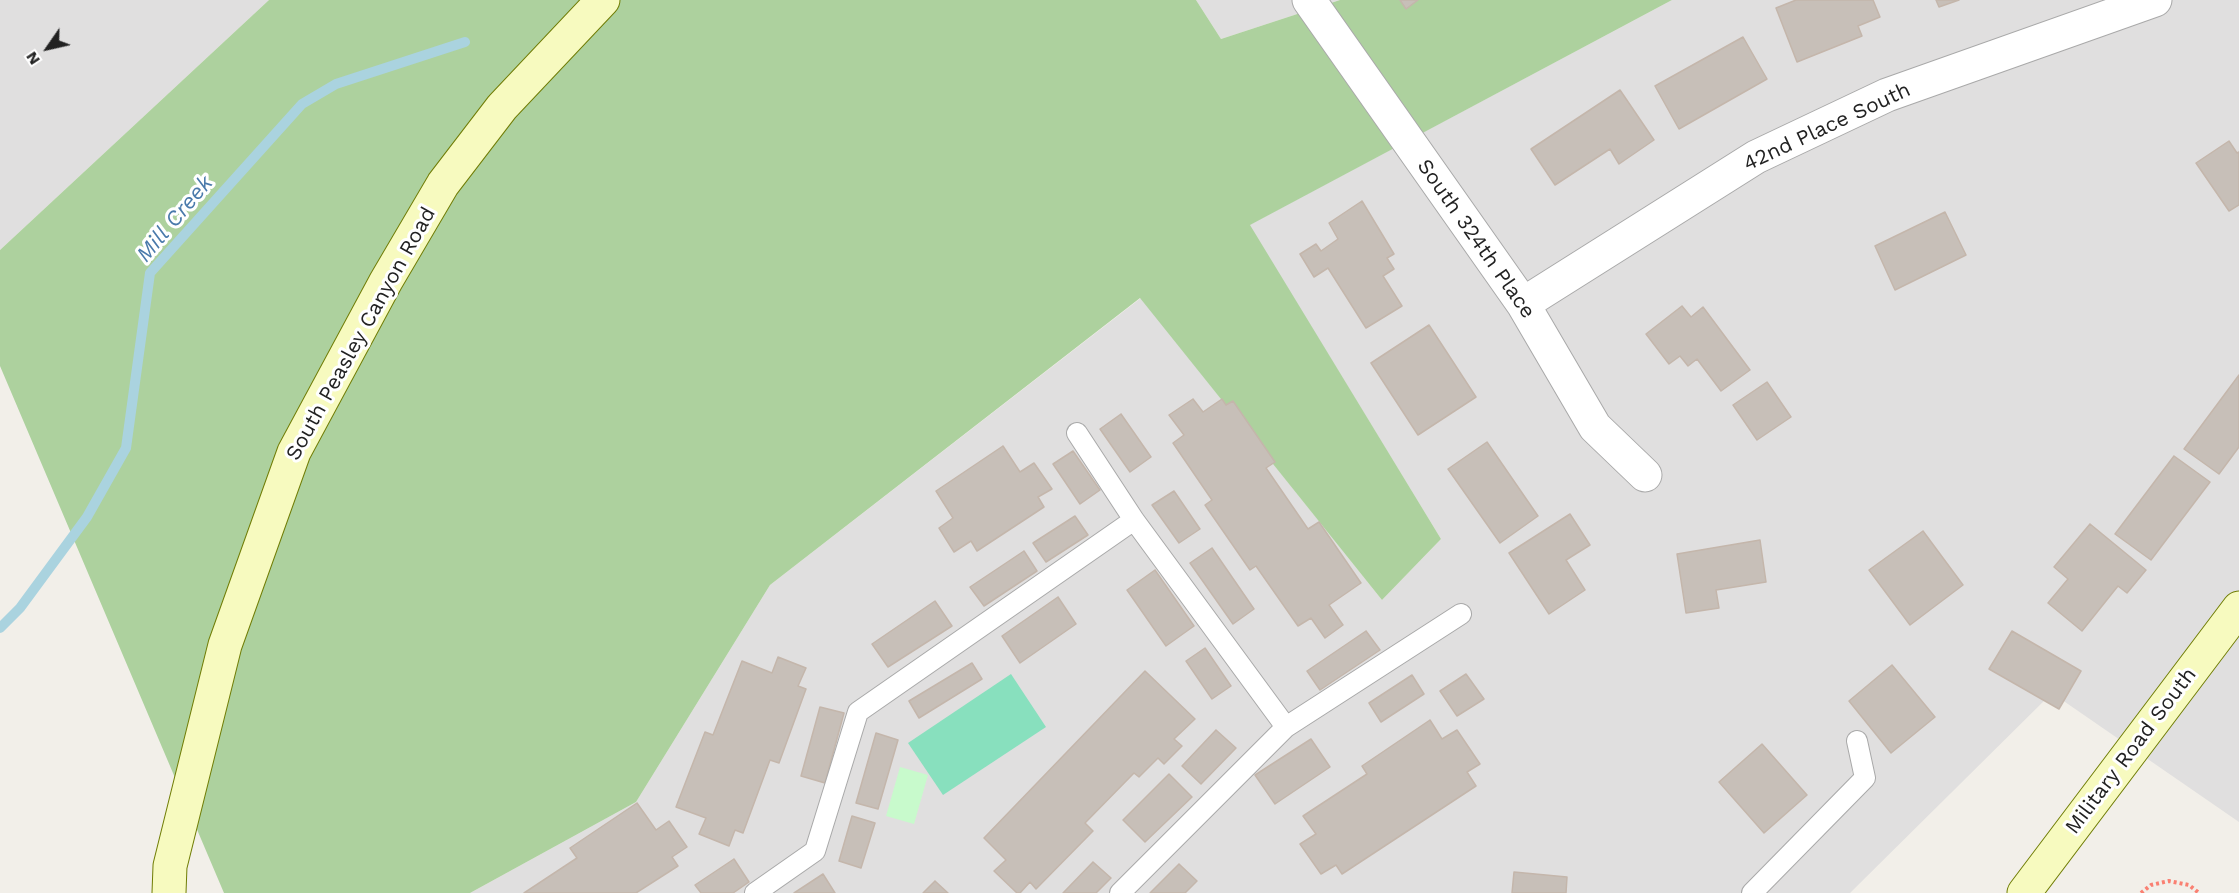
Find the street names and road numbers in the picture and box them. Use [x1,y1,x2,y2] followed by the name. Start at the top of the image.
[1739,77,1915,177] street label: 42nd Place South
[1412,155,1540,323] street label: South 324th Place
[281,203,441,465] street label: South Peasley Canyon Road
[2060,663,2202,839] street label: Military Road South

